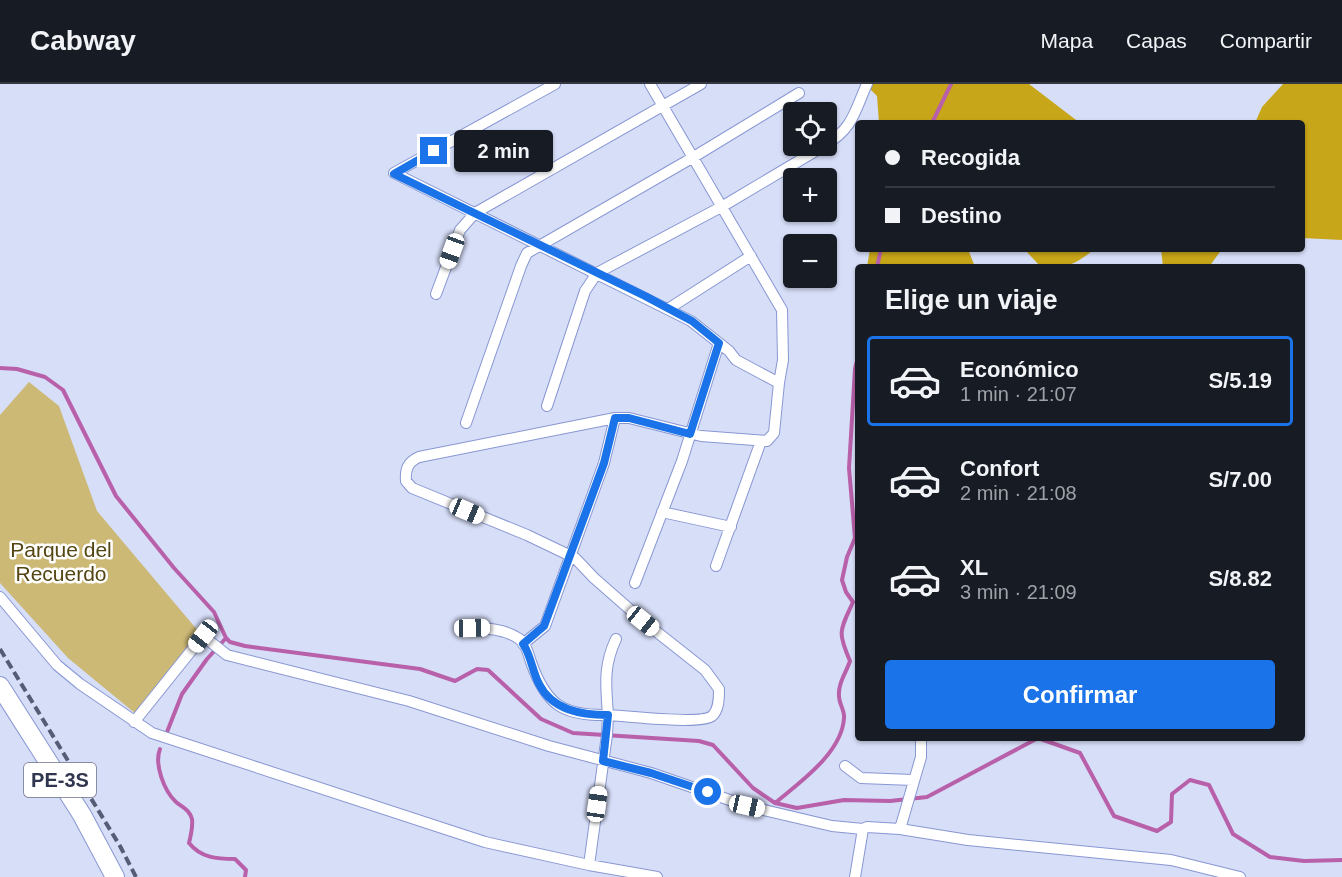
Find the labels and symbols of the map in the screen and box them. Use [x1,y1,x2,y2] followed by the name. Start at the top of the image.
[455,130,554,172] callout: 2 min
[420,137,447,164] route end
[437,231,467,271] car
[447,496,487,526] car
[10,538,112,585] park label: Parque del Recuerdo
[623,603,663,639] car
[185,616,221,656] car
[454,619,490,637] car
[24,763,96,797] road number: PE-3S
[694,778,721,805] route start
[586,785,608,823] car
[727,793,767,819] car

